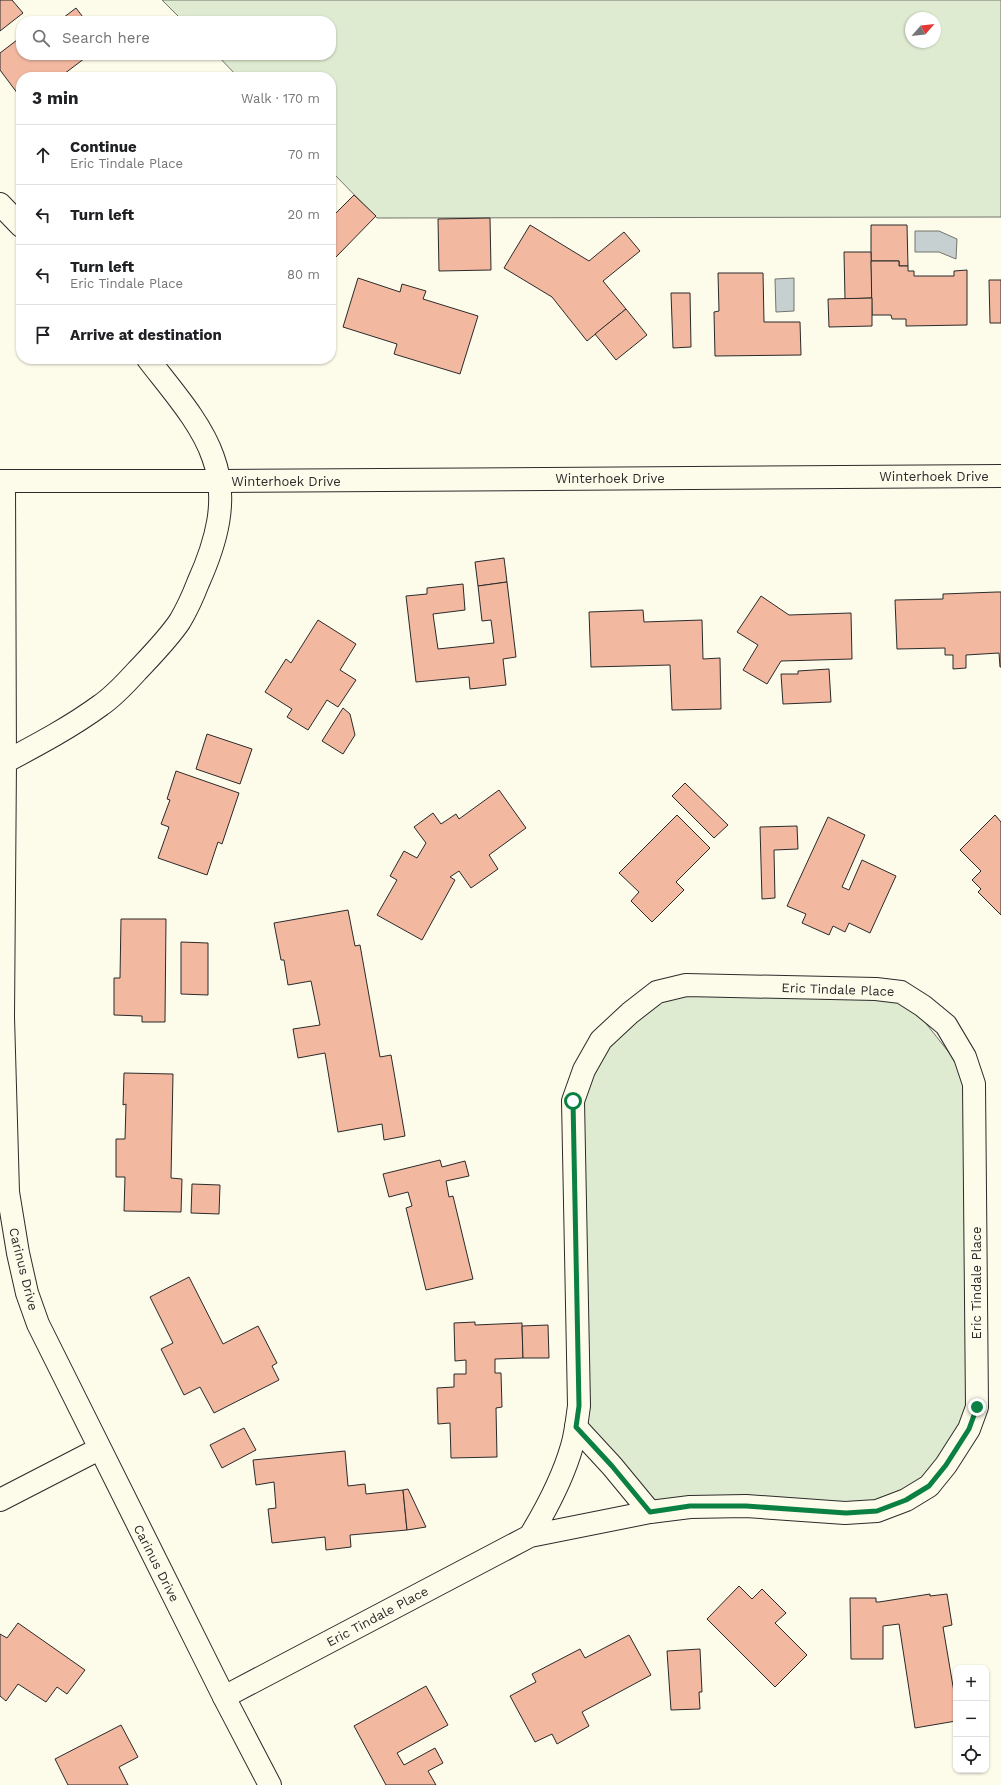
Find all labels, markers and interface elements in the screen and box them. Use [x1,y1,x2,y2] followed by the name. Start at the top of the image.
[905,12,941,48] north arrow
[16,16,336,60] search box
[30,27,52,49] icon: search
[62,29,150,47] text: Search here
[32,88,78,108] text: 3 min
[241,91,320,106] text: Walk · 170 m
[70,138,137,156] text: Continue
[32,144,54,166] icon: ahead
[288,147,320,162] text: 70 m
[70,156,183,171] text: Eric Tindale Place
[32,204,54,226] icon: left
[70,206,134,224] text: Turn left
[288,207,320,222] text: 20 m
[70,258,134,276] text: Turn left
[32,264,54,286] icon: left
[287,267,320,282] text: 80 m
[70,276,183,291] text: Eric Tindale Place
[32,324,54,346] icon: arrive
[70,326,222,344] text: Arrive at destination
[879,469,989,484] street label: Winterhoek Drive
[555,471,665,486] street label: Winterhoek Drive
[231,474,341,489] street label: Winterhoek Drive
[781,980,895,999] street label: Eric Tindale Place
[564,1092,582,1110] route start
[6,1226,41,1312] street label: Carinus Drive
[969,1226,984,1340] street label: Eric Tindale Place
[968,1398,986,1416] route end
[131,1522,182,1604] street label: Carinus Drive
[324,1583,431,1650] street label: Eric Tindale Place
[953,1665,989,1773] map controls
[953,1665,989,1701] button: +
[953,1701,989,1737] button: −
[953,1737,989,1773] button: locate

